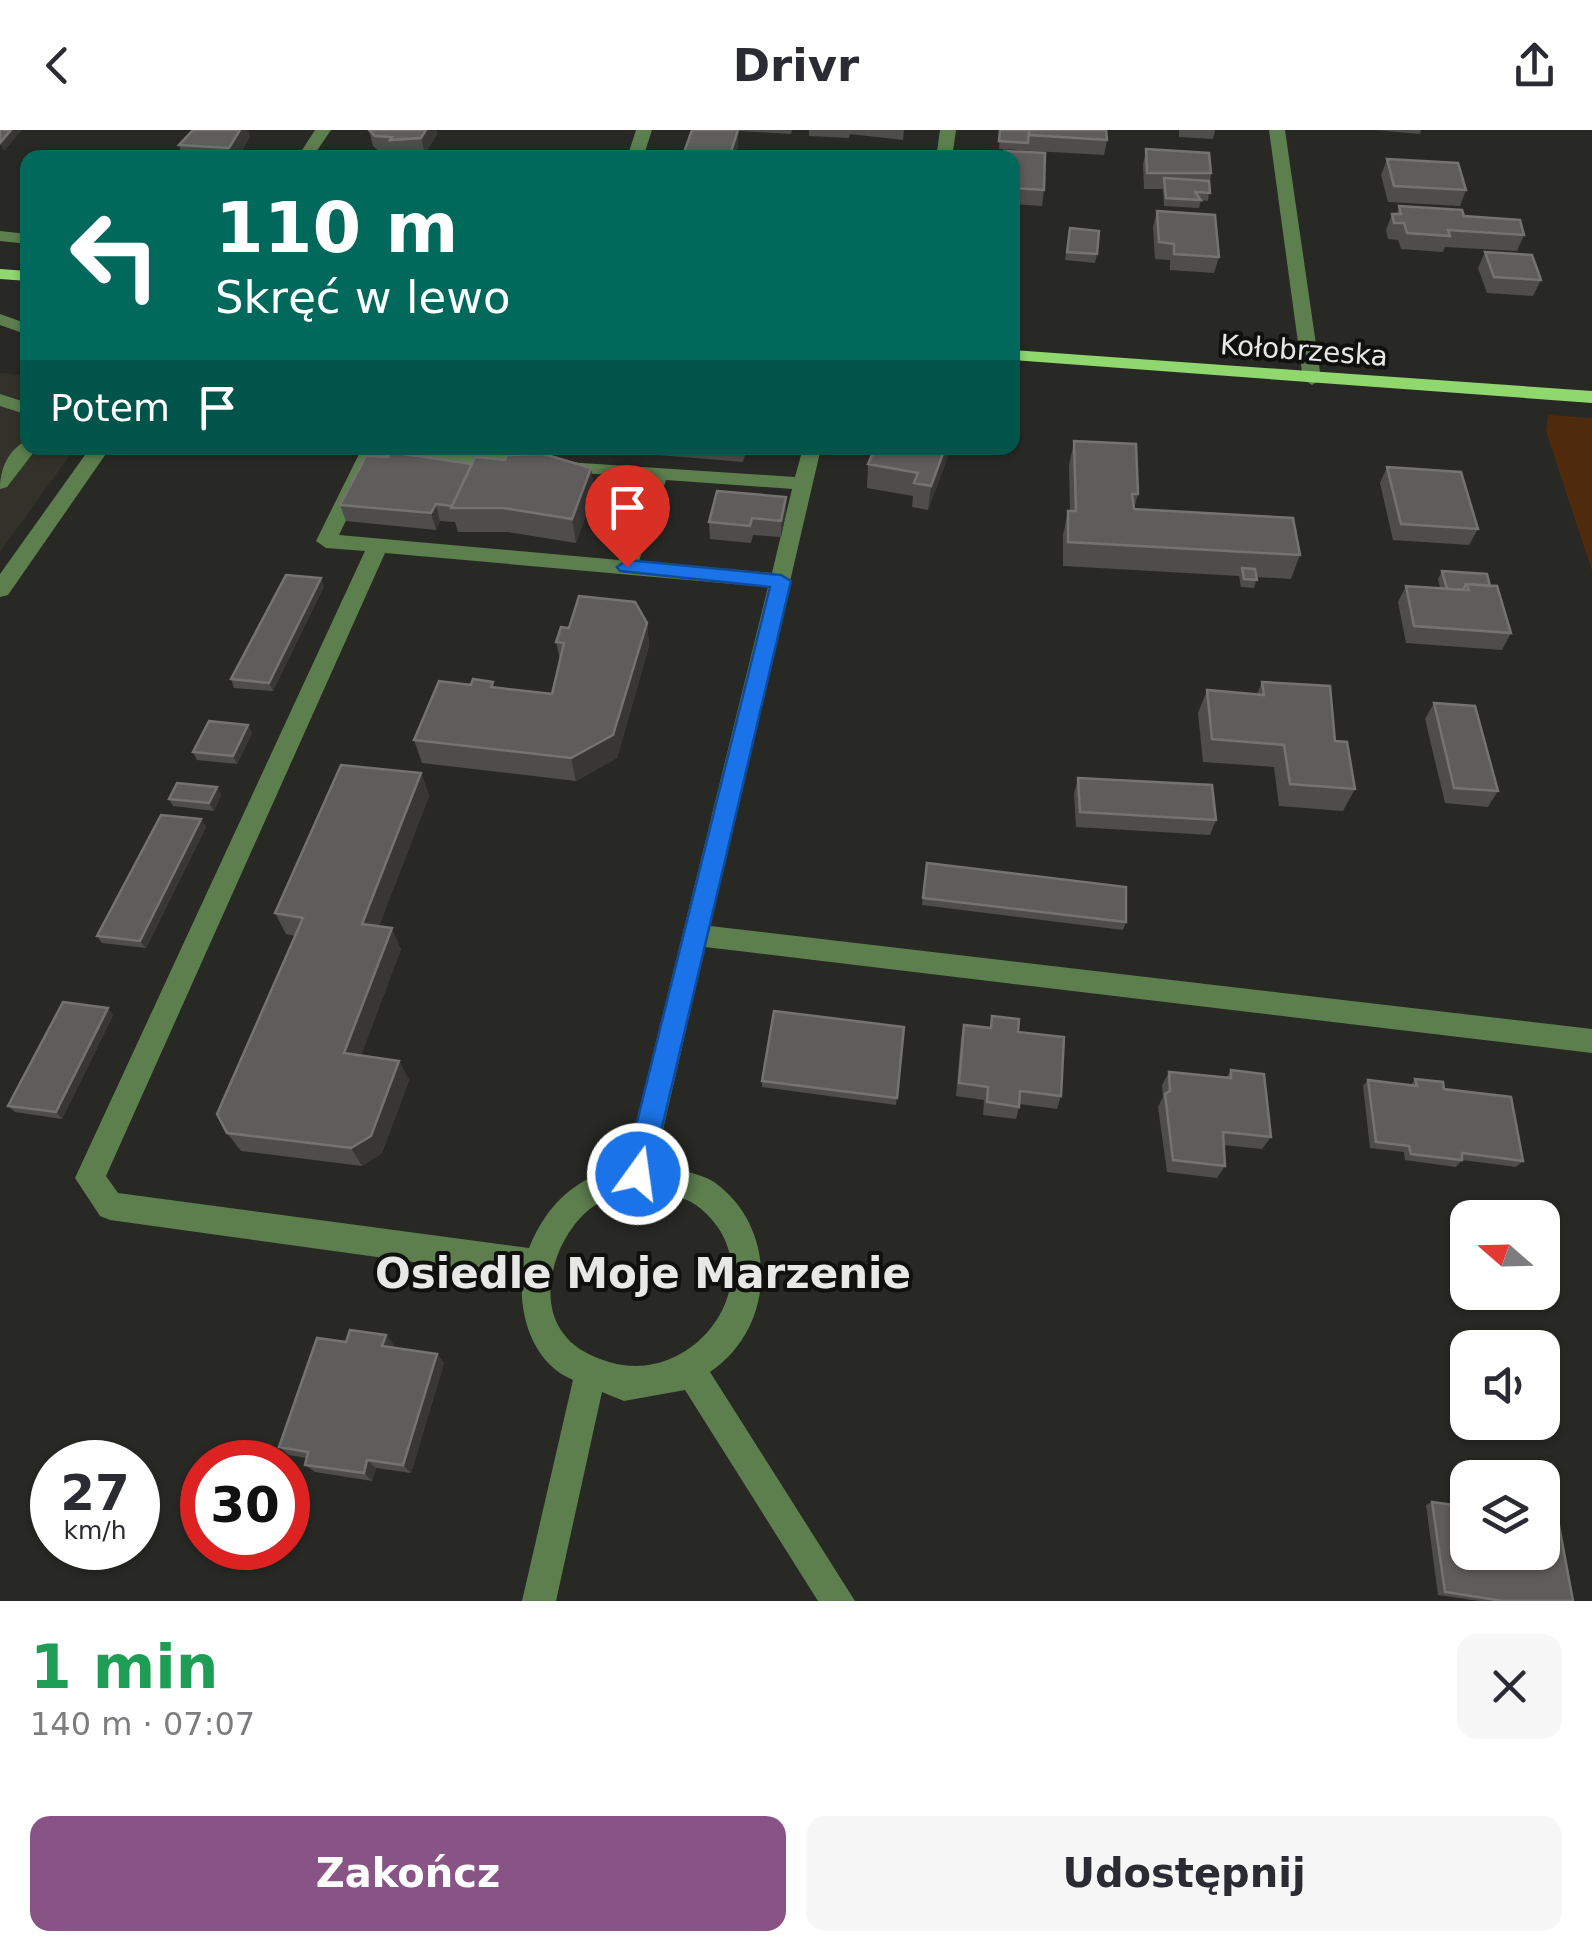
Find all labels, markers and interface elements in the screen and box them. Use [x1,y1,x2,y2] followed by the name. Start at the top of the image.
[30,38,85,93] icon: back
[1507,38,1562,93] icon: share
[733,39,859,92] text: Drivr
[215,187,458,269] text: 110 m
[50,190,180,320] icon: left
[215,271,511,324] text: Skręć w lewo
[1219,328,1389,373] street label: Kołobrzeska
[190,380,245,435] icon: arrive
[50,386,170,430] text: Potem
[585,465,670,568] pin
[600,480,655,535] icon: arrive
[586,1122,690,1226] position arrow
[1450,1200,1560,1310] north arrow
[1450,1200,1560,1570] map controls
[375,1249,911,1298] district label: Osiedle Moje Marzenie
[1450,1330,1560,1440] button: sound
[180,1440,310,1570] speed limit sign: 30
[1450,1460,1560,1570] button: layers
[60,1464,130,1522] text: 27
[63,1516,127,1545] text: km/h
[30,1632,218,1702] text: 1 min
[1457,1634,1562,1739] button: close
[30,1705,255,1743] text: 140 m · 07:07
[30,1816,786,1931] button: Zakończ
[806,1816,1562,1931] button: Udostępnij

